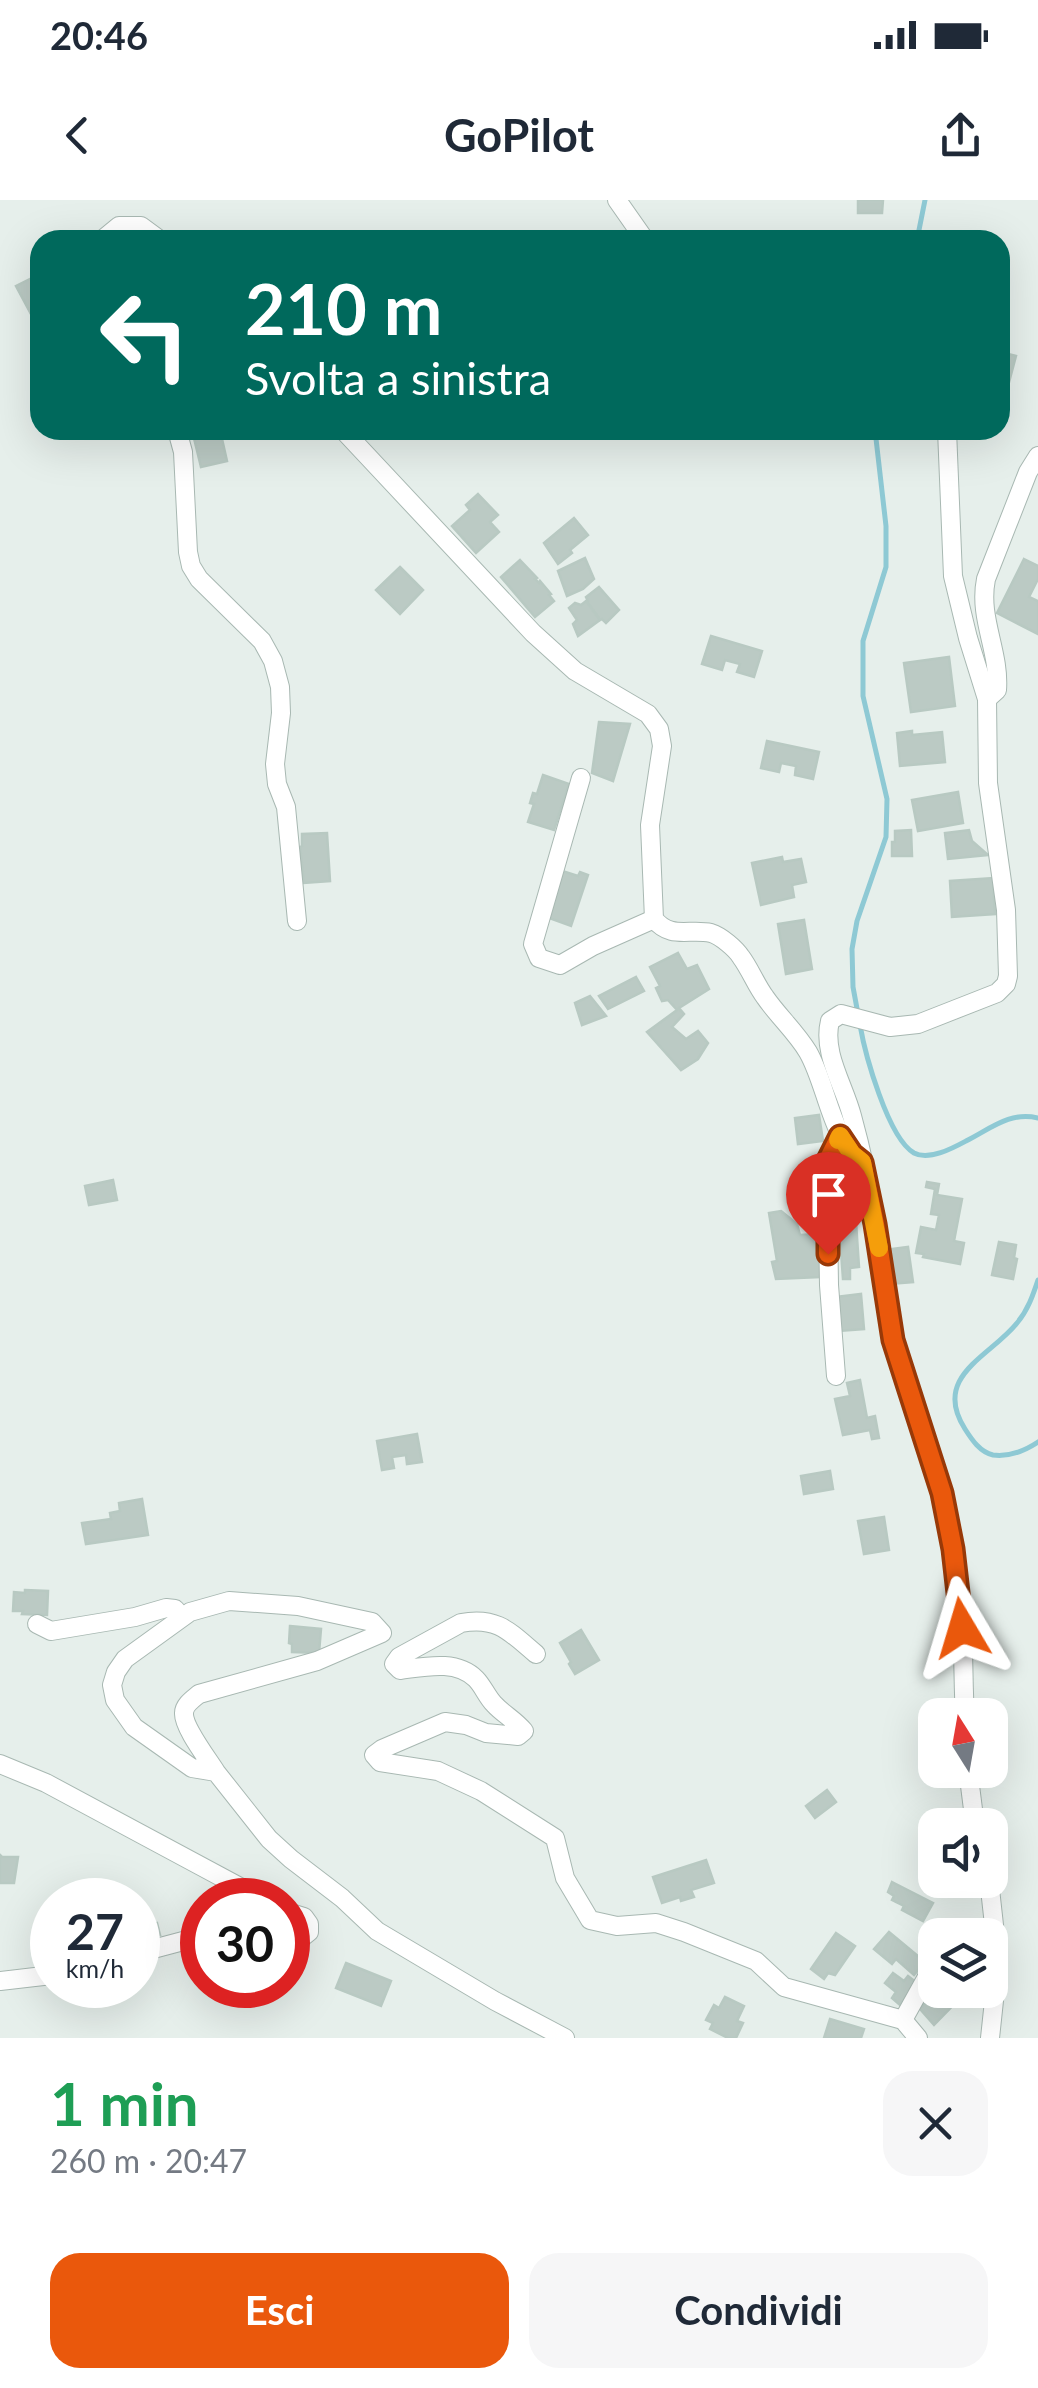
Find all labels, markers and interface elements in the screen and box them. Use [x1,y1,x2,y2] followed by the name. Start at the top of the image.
[50,12,148,58] text: 20:46
[50,108,105,163] icon: back
[444,108,594,162] text: GoPilot
[933,108,988,163] icon: share
[245,266,442,350] text: 210 m
[80,270,210,400] icon: left
[245,351,551,405] text: Svolta a sinistra
[786,1152,871,1255] pin
[801,1167,856,1222] icon: arrive
[910,1576,1014,1680] position arrow
[918,1698,1008,1788] north arrow
[918,1698,1008,2008] map controls
[918,1808,1008,1898] button: sound
[180,1878,310,2008] speed limit sign: 30
[66,1901,124,1961] text: 27
[918,1918,1008,2008] button: layers
[66,1953,124,1983] text: km/h
[50,2067,199,2139] text: 1 min
[883,2071,988,2176] button: close
[50,2141,247,2180] text: 260 m · 20:47
[50,2253,509,2368] button: Esci
[529,2253,988,2368] button: Condividi

